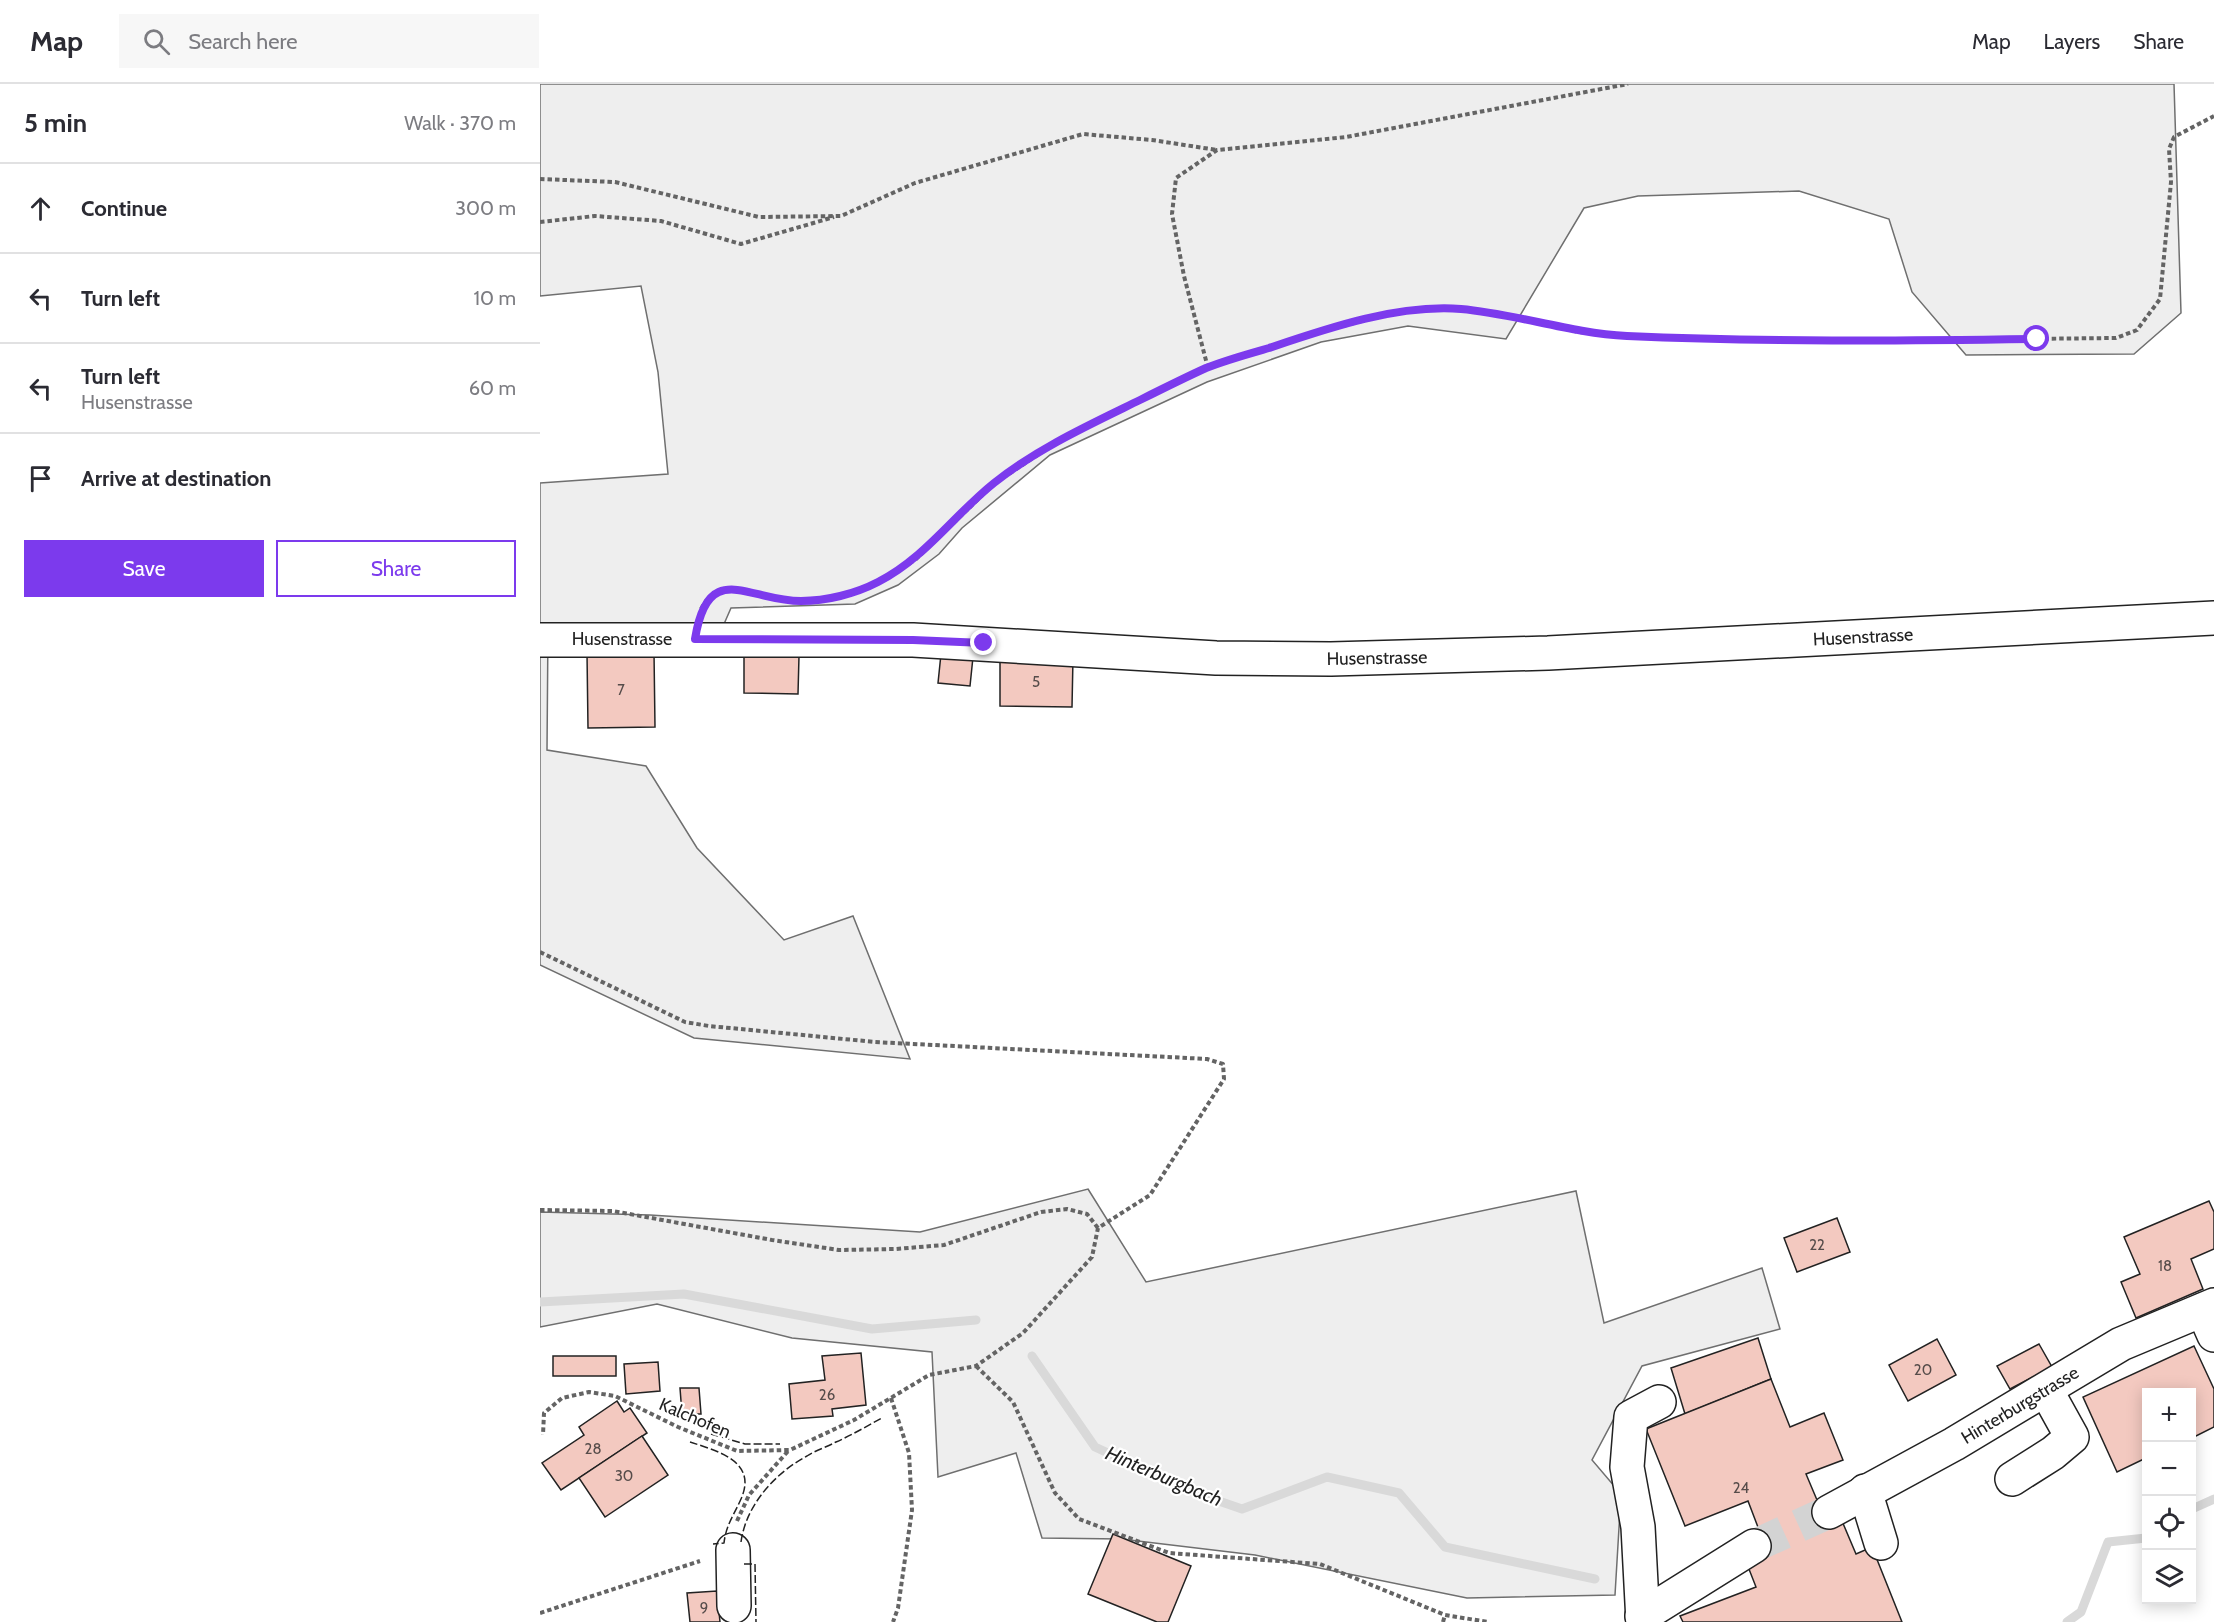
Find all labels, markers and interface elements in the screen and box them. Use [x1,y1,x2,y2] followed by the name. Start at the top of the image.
[119,14,539,68] search box
[30,24,83,58] text: Map
[140,25,173,58] icon: search
[188,28,297,55] text: Search here
[1972,29,2011,54] text: Map
[2044,29,2100,54] text: Layers
[2133,29,2184,54] text: Share
[24,107,87,139] text: 5 min
[404,111,516,135] text: Walk · 370 m
[24,192,57,225] icon: ahead
[81,195,167,222] text: Continue
[455,196,516,220] text: 300 m
[24,282,57,315] icon: left
[81,285,160,312] text: Turn left
[473,286,516,310] text: 10 m
[2023,325,2049,351] route start
[81,363,160,390] text: Turn left
[24,372,57,405] icon: left
[469,376,516,400] text: 60 m
[81,390,193,414] text: Husenstrasse
[24,462,57,495] icon: arrive
[81,465,271,492] text: Arrive at destination
[24,540,264,597] button: Save
[276,540,516,597] button: Share
[1812,623,1914,651] street label: Husenstrasse
[572,628,672,650] street label: Husenstrasse
[970,629,996,655] route end
[1327,646,1427,670] street label: Husenstrasse
[1032,673,1040,691] house number: 5
[617,681,625,699] house number: 7
[1809,1236,1825,1254] house number: 22
[2158,1257,2172,1275] house number: 18
[1914,1361,1932,1379] house number: 20
[1957,1361,2083,1449] street label: Hinterburgstrasse
[819,1386,835,1404] house number: 26
[2142,1388,2196,1604] map controls
[2142,1388,2196,1442] button: +
[656,1393,734,1443] street label: Kalchofen
[585,1440,601,1458] house number: 28
[1102,1441,1226,1511] water label: Hinterburgbach
[2142,1442,2196,1496] button: −
[615,1467,633,1485] house number: 30
[1733,1479,1750,1497] house number: 24
[2142,1496,2196,1550] button: locate
[2142,1550,2196,1604] button: layers
[700,1599,708,1617] house number: 9

